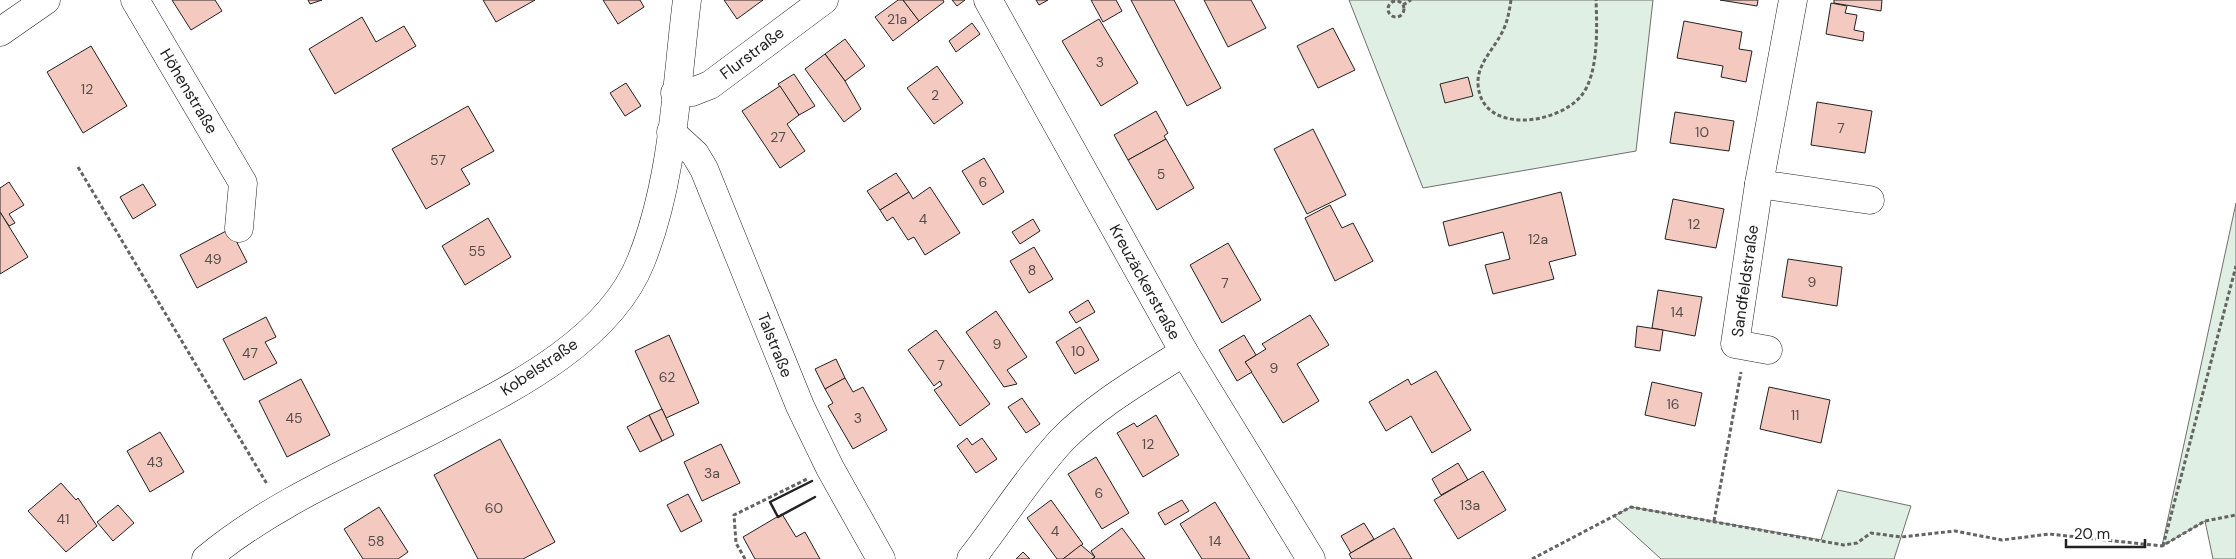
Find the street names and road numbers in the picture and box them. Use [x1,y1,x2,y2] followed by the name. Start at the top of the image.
[716,22,788,84] street label: Flurstraße
[155,45,223,137] street label: Höhenstraße
[1105,221,1185,343] street label: Kreuzäckerstraße
[1727,224,1763,338] street label: Sandfeldstraße
[753,309,797,381] street label: Talstraße
[496,333,582,401] street label: Kobelstraße

